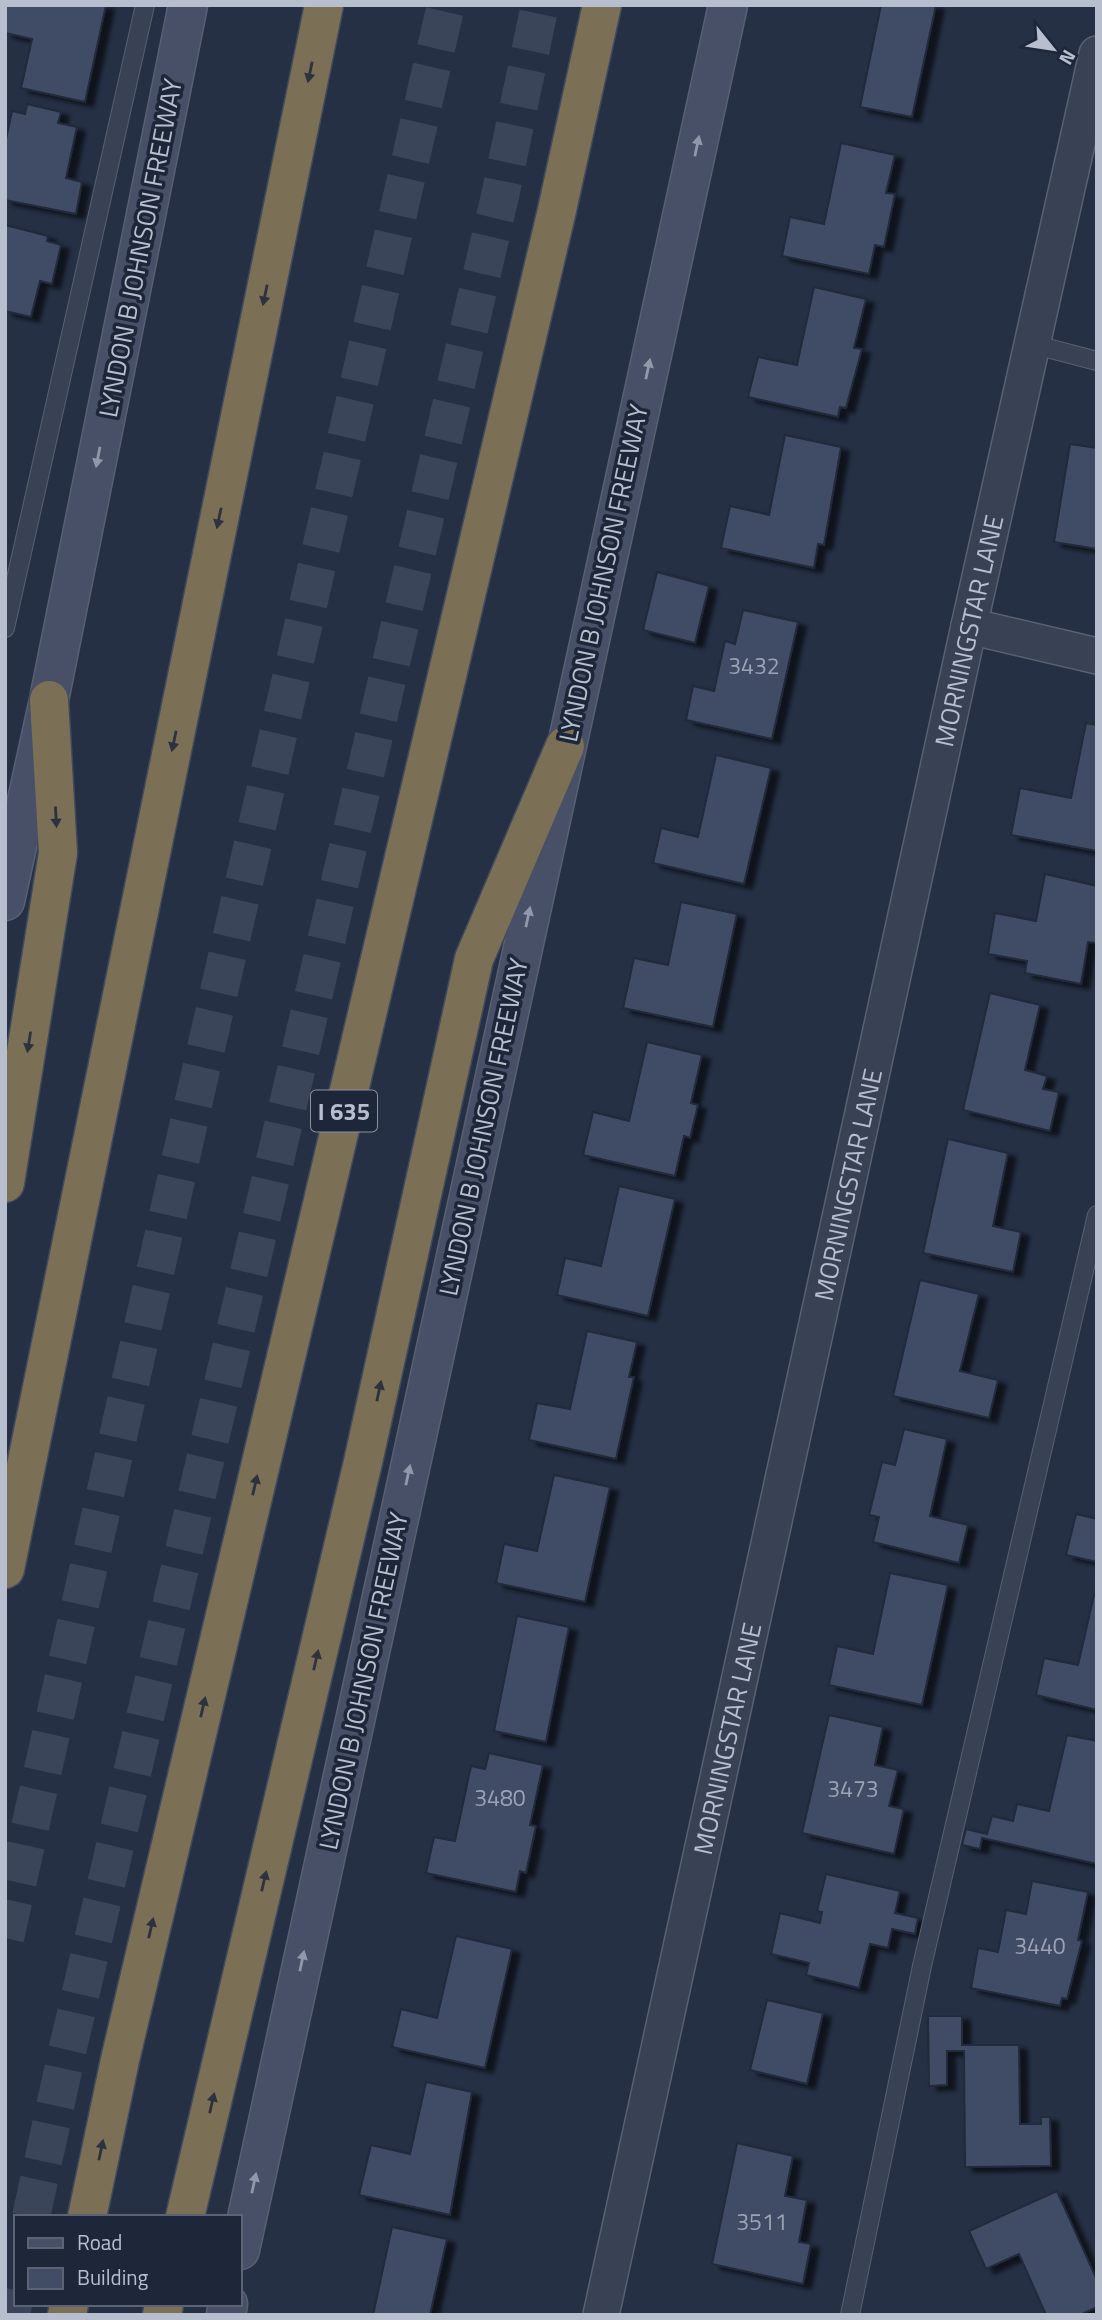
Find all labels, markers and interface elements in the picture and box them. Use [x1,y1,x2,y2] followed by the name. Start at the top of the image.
[1018,14,1088,84] north arrow
[1052,45,1084,71] text: N
[305,61,316,83] one-way arrow
[88,75,192,421] street label: LYNDON B JOHNSON FREEWAY
[692,135,703,157] one-way arrow
[259,284,270,306] one-way arrow
[643,358,654,380] one-way arrow
[548,401,658,745] street label: LYNDON B JOHNSON FREEWAY
[92,446,103,468] one-way arrow
[214,507,225,529] one-way arrow
[924,511,1013,750] street label: MORNINGSTAR LANE
[728,648,780,683] house number: 3432
[168,730,179,752] one-way arrow
[51,806,62,828] one-way arrow
[523,906,534,928] one-way arrow
[428,955,538,1299] street label: LYNDON B JOHNSON FREEWAY
[23,1031,34,1053] one-way arrow
[803,1065,892,1304] street label: MORNINGSTAR LANE
[311,1091,377,1132] road number: I 635
[374,1379,385,1401] one-way arrow
[402,1464,413,1486] one-way arrow
[250,1474,261,1496] one-way arrow
[308,1509,418,1853] street label: LYNDON B JOHNSON FREEWAY
[682,1619,771,1858] street label: MORNINGSTAR LANE
[311,1649,322,1671] one-way arrow
[198,1695,209,1717] one-way arrow
[827,1771,879,1806] house number: 3473
[474,1780,526,1815] house number: 3480
[259,1870,270,1892] one-way arrow
[146,1917,157,1939] one-way arrow
[1014,1928,1066,1963] house number: 3440
[297,1950,308,1972] one-way arrow
[207,2092,218,2114] one-way arrow
[96,2139,107,2161] one-way arrow
[249,2172,260,2194] one-way arrow
[736,2204,788,2239] house number: 3511
[14,2215,242,2306] legend
[77,2226,122,2258] text: Road
[77,2261,149,2293] text: Building

